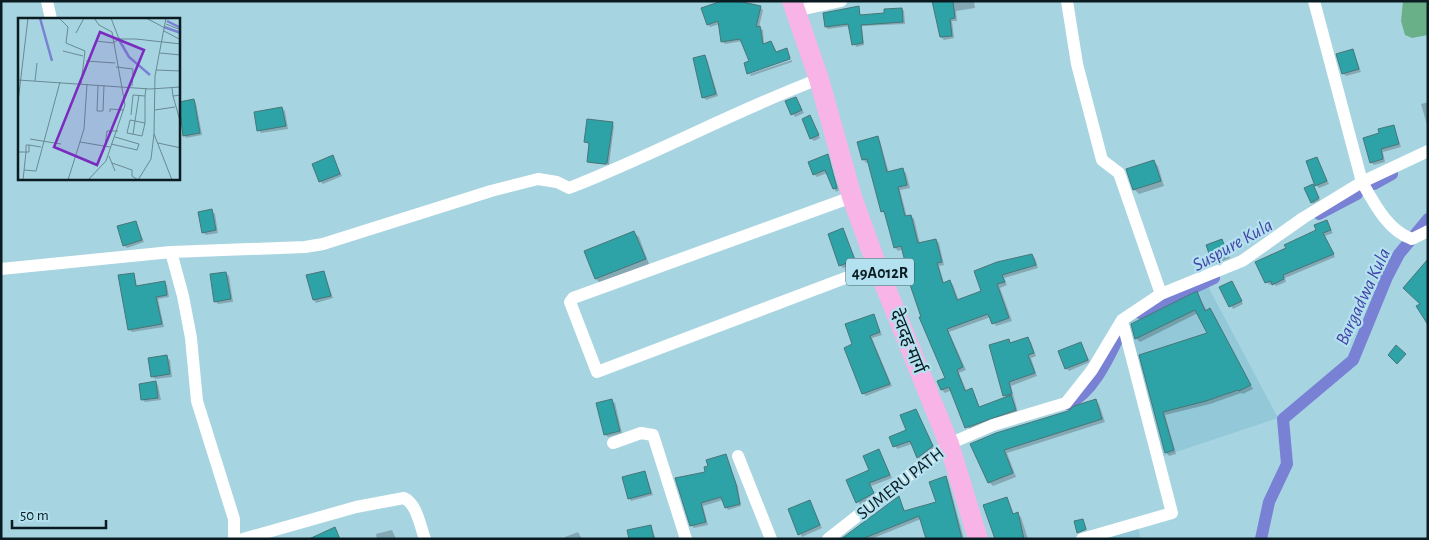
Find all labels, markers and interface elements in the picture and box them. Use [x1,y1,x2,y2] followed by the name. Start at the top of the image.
[18,18,180,180] inset map
[1189,216,1276,275] water label: Suspure Kula
[1333,245,1394,348] water label: Bargadwa Kula
[846,258,914,286] road number: 49A012R
[886,306,931,377] street label: देवदह मार्ग
[854,444,948,523] street label: SUMERU PATH
[12,498,106,530] scale bar
[20,508,49,523] text: 50 m

